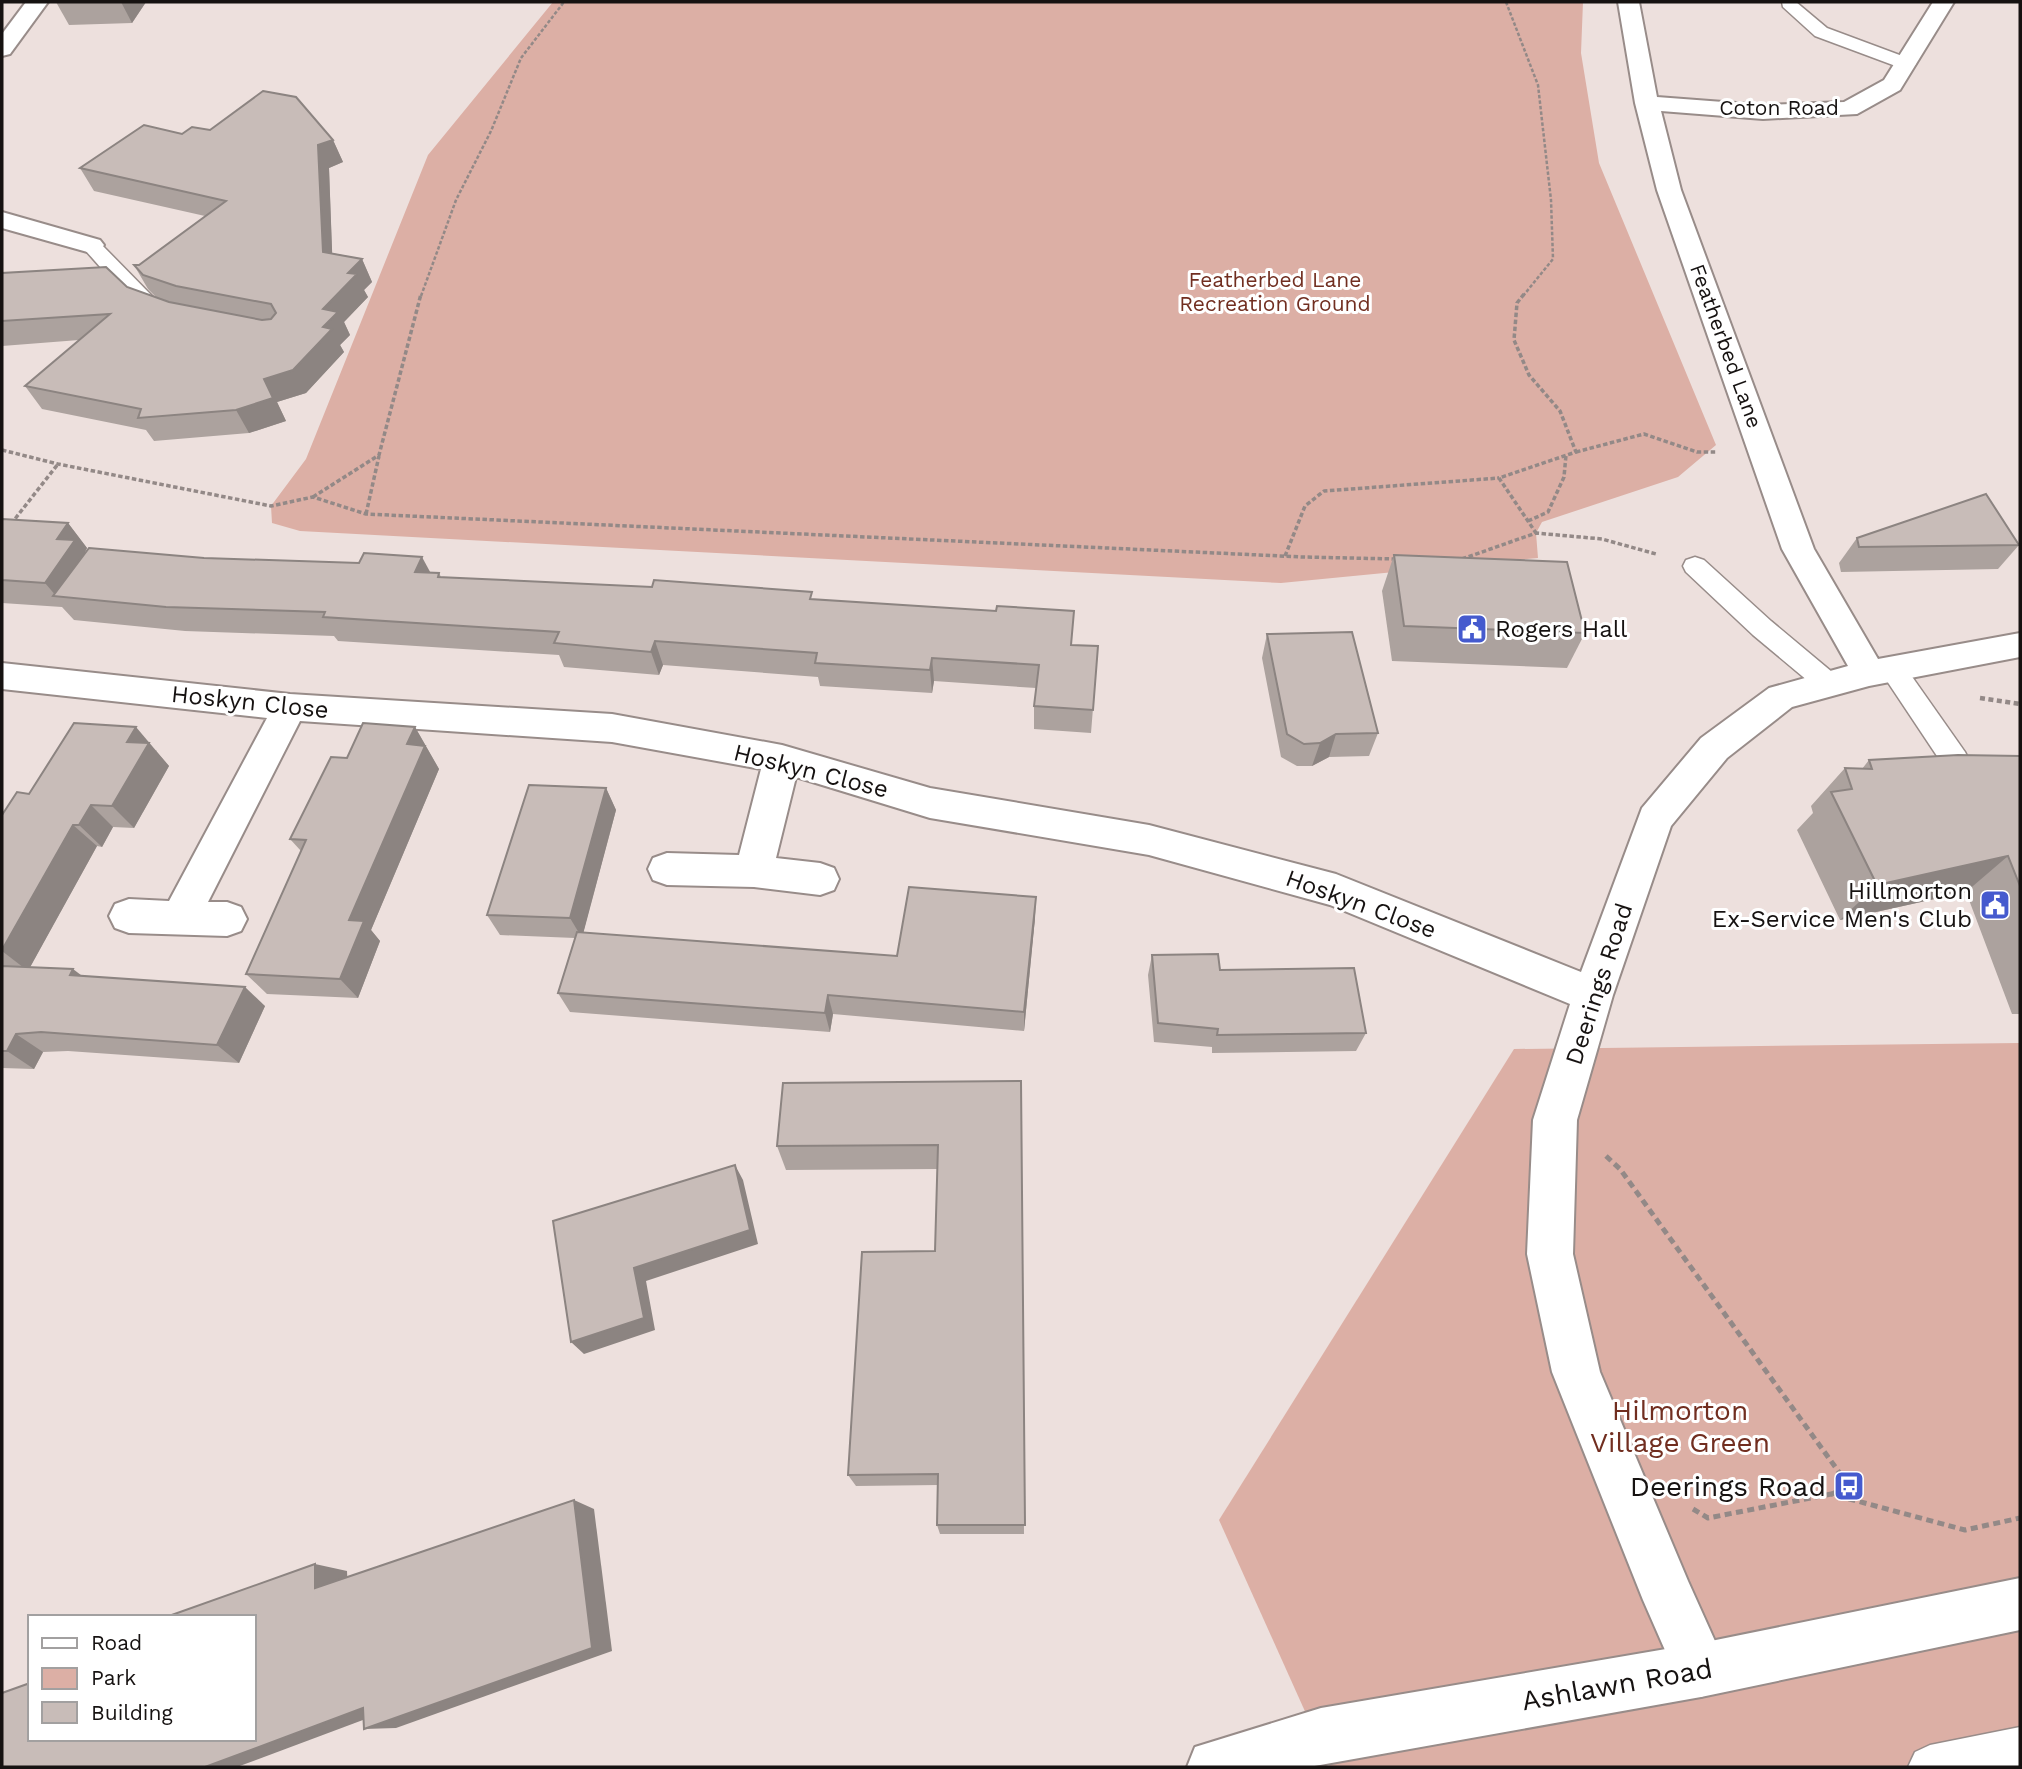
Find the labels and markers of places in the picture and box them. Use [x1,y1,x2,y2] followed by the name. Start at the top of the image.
[1455,612,1489,646] public building icon: Rogers Hall
[1495,615,1628,643] place label: Rogers Hall
[1712,877,1972,933] place label: Hillmorton Ex-Service Men's Club
[1978,888,2012,922] public building icon: Hillmorton Ex-Service Men's Club
[1832,1469,1866,1503] bus stop icon: Deerings Road
[1630,1470,1826,1503] place label: Deerings Road

